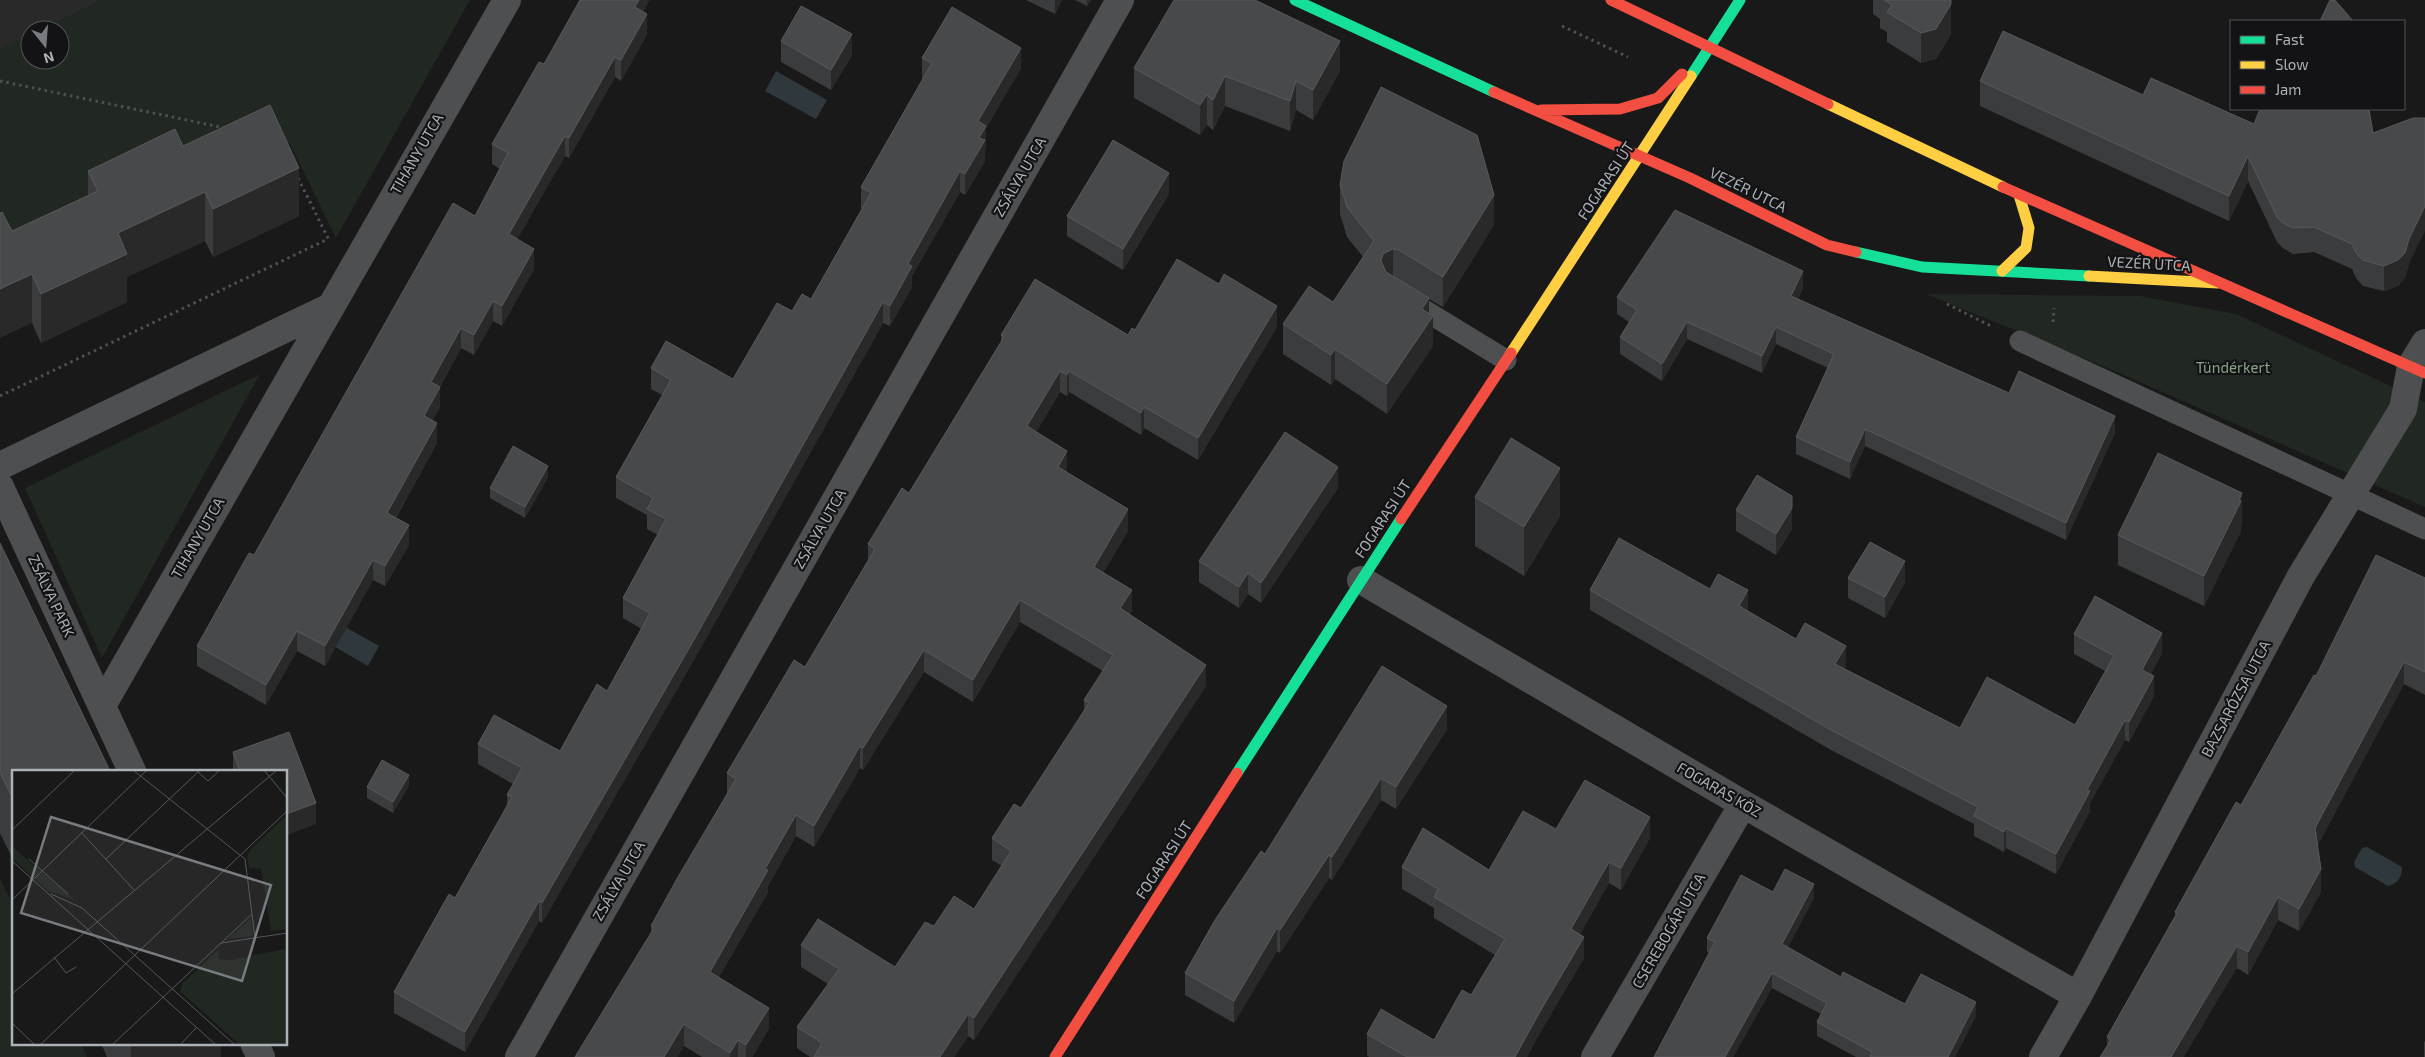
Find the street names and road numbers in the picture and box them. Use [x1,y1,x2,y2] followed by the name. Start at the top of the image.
[386,109,447,197] street label: TIHANY UTCA
[989,133,1050,220] street label: ZSÁLYA UTCA
[1573,138,1637,223] street label: FOGARASI ÚT
[1707,163,1790,216] street label: VEZÉR UTCA
[2107,252,2192,274] street label: VEZÉR UTCA
[1350,476,1414,561] street label: FOGARASI ÚT
[789,485,850,572] street label: ZSÁLYA UTCA
[167,493,228,581] street label: TIHANY UTCA
[25,552,79,640] street label: ZSÁLYA PARK
[2197,636,2274,760] street label: BAZSARÓZSA UTCA
[1674,758,1765,820] street label: FOGARAS KÖZ
[1131,817,1195,902] street label: FOGARASI ÚT
[588,837,649,924] street label: ZSÁLYA UTCA
[1628,869,1709,991] street label: CSEREBOGÁR UTCA

